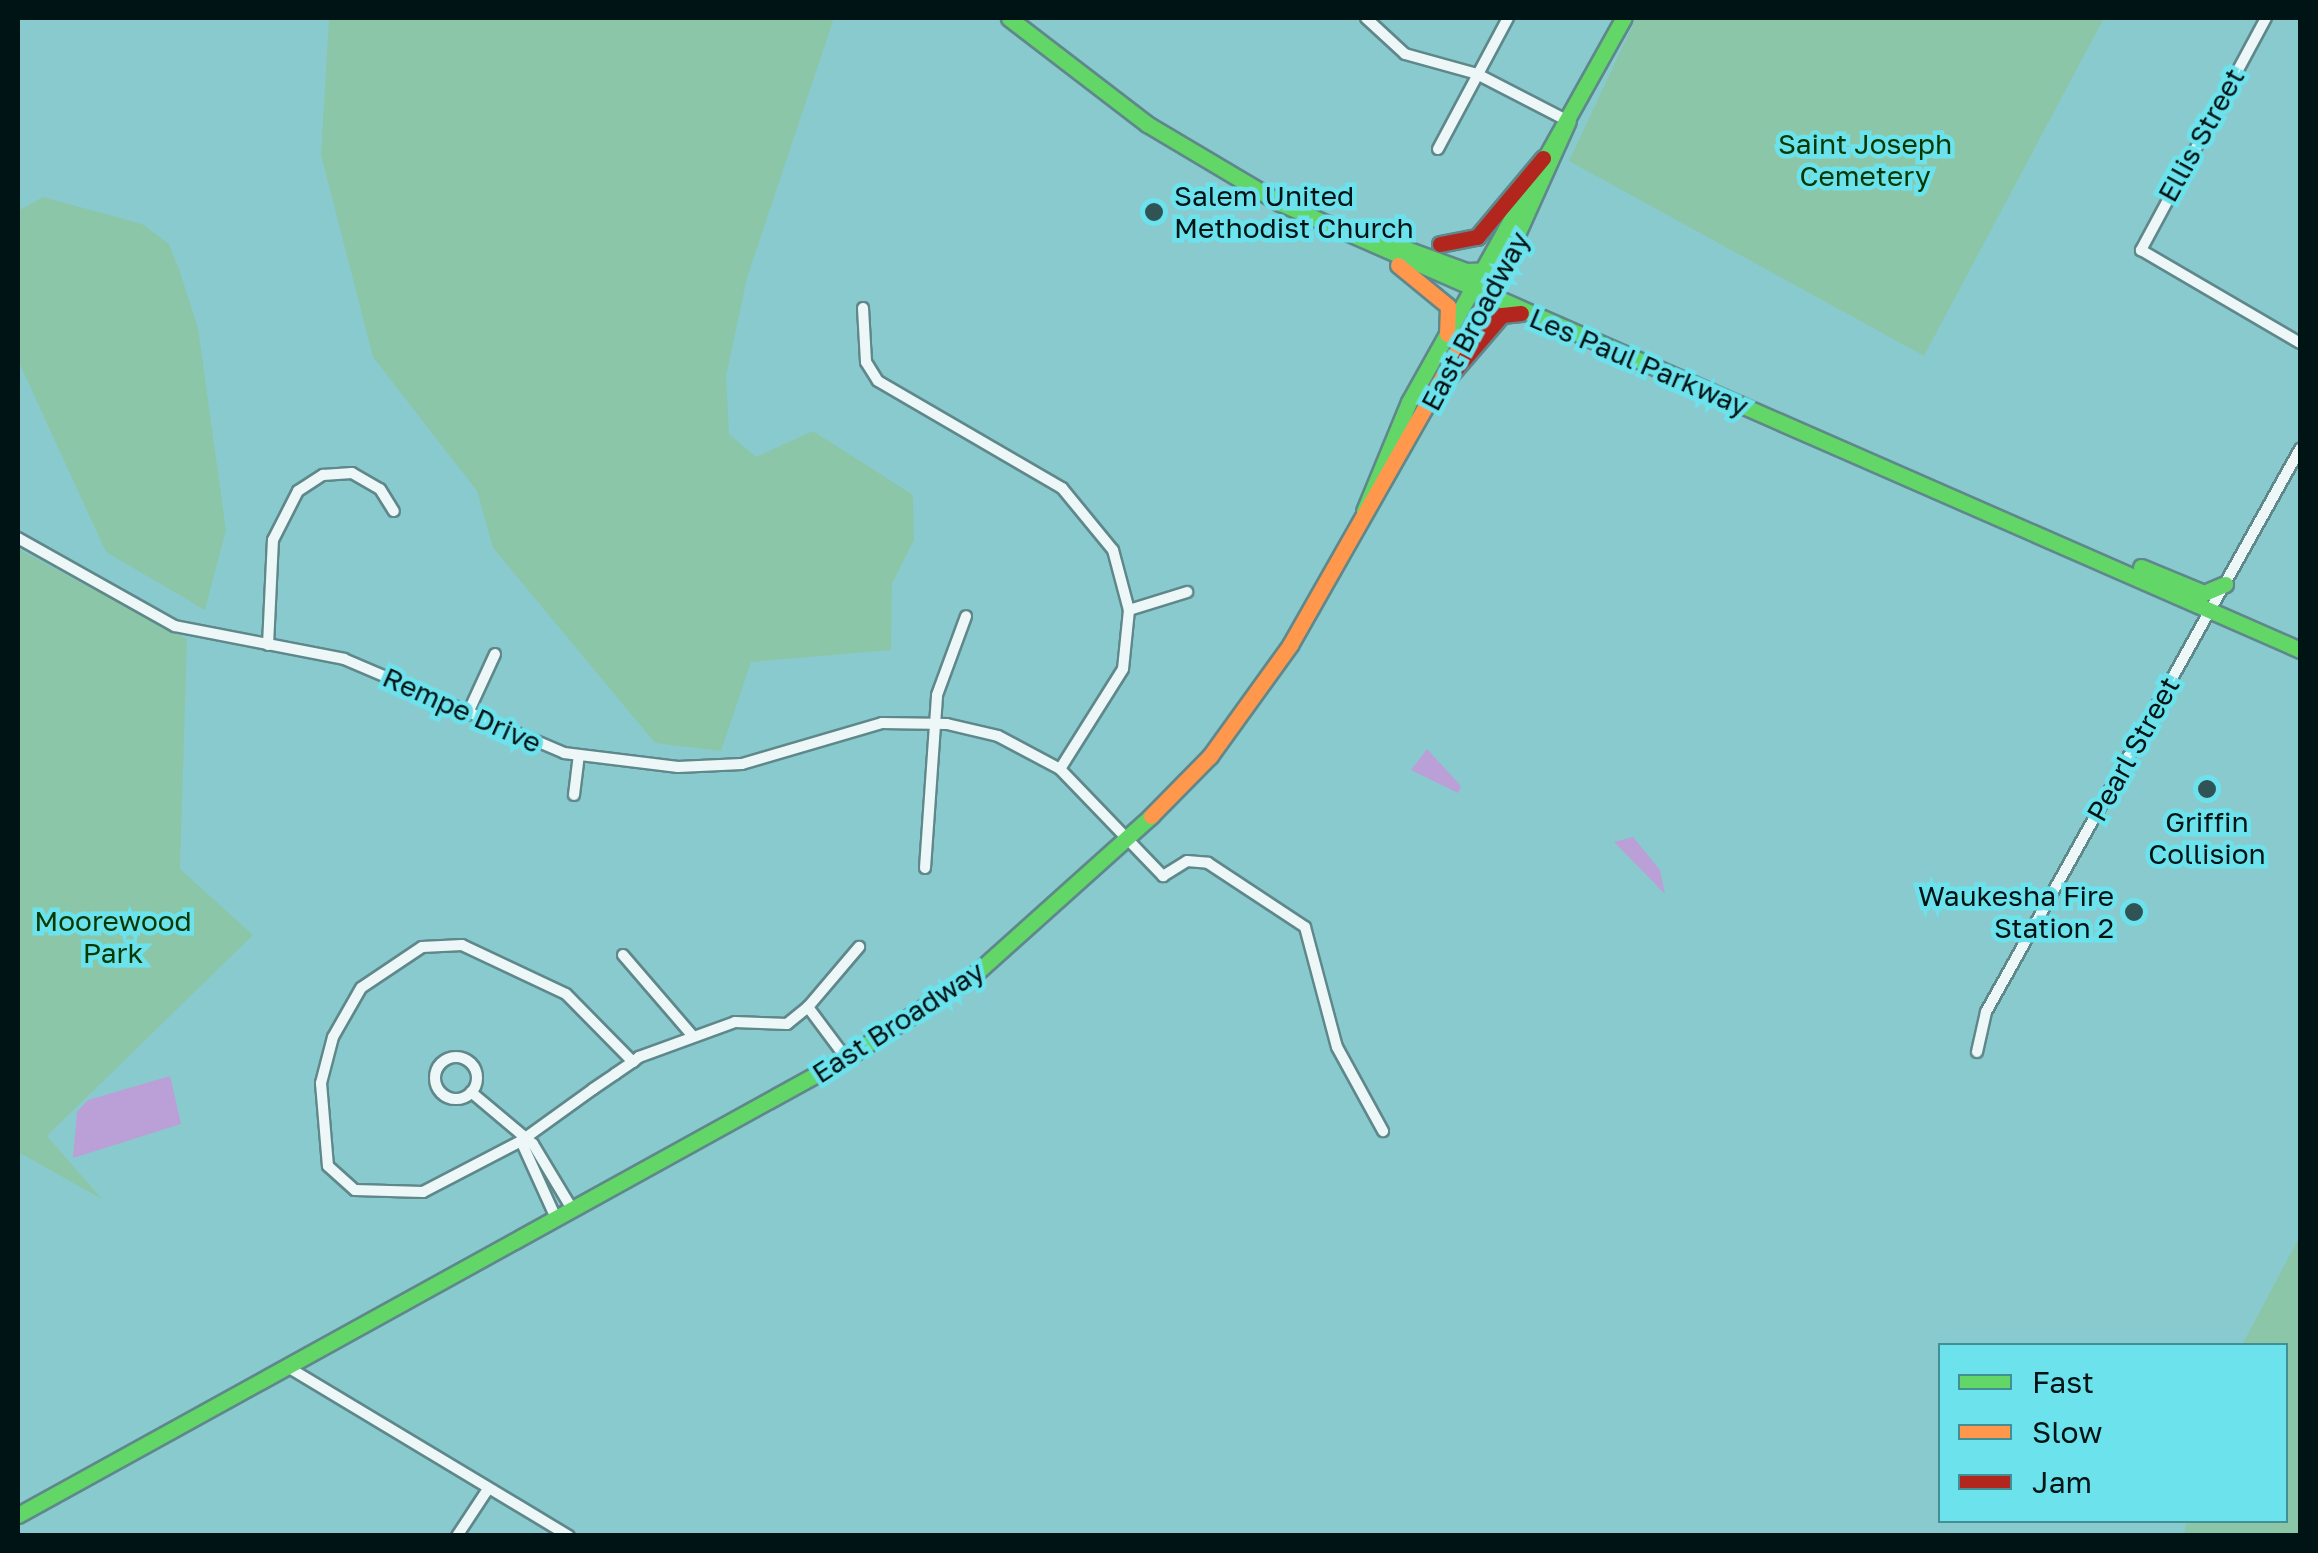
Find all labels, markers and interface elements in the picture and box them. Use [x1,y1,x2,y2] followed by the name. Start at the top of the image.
[2151,62,2251,208] street label: Ellis Street
[1778,127,1952,193] park label: Saint Joseph Cemetery
[1174,179,1414,245] place label: Salem United Methodist Church
[1143,201,1165,223] marker: Salem United Methodist Church
[1414,226,1536,416] street label: East Broadway
[1525,301,1753,423] street label: Les Paul Parkway
[378,660,546,760] street label: Rempe Drive
[2080,671,2186,827] street label: Pearl Street
[2196,778,2218,800] marker: Griffin Collision
[2148,805,2266,871] place label: Griffin Collision
[1918,879,2114,945] place label: Waukesha Fire Station 2
[2123,901,2145,923] marker: Waukesha Fire Station 2
[34,904,192,970] park label: Moorewood Park
[806,954,990,1090] street label: East Broadway
[1938,1343,2288,1523] legend
[2032,1364,2094,1400] text: Fast
[2032,1414,2103,1450] text: Slow
[2032,1464,2092,1500] text: Jam

